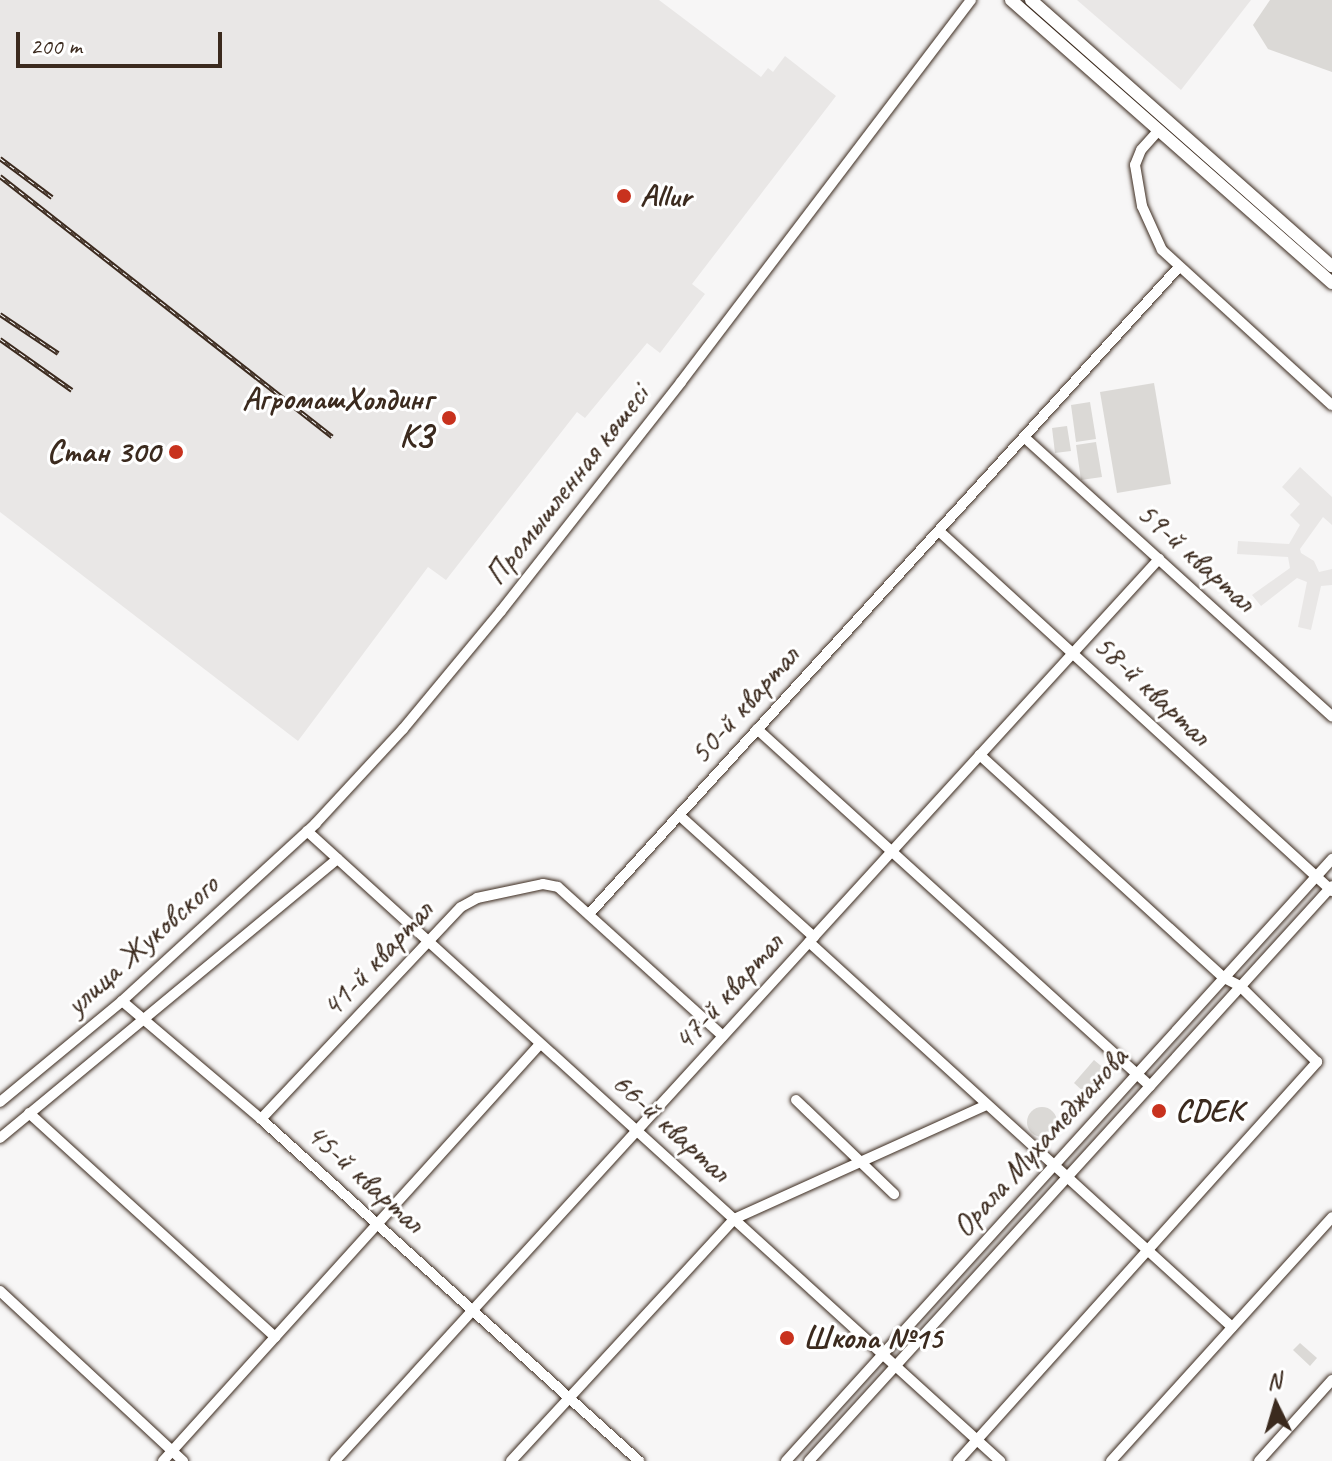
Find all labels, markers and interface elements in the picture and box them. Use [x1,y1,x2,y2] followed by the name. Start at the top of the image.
[20,16,226,66] scale bar
[30,31,82,61] text: 200 m
[640,177,691,215] place label: Allur
[615,187,633,205] marker: Allur
[477,377,657,593] street label: Промышленная көшесі
[242,381,433,456] place label: АгромашХолдинг КЗ
[440,409,458,427] marker: АгромашХолдинг КЗ
[47,433,160,471] place label: Стан 300
[167,443,185,461] marker: Стан 300
[1129,494,1263,620] street label: 59-й квартал
[1085,626,1219,754] street label: 58-й квартал
[681,638,807,772] street label: 50-й квартал
[57,866,227,1024] street label: улица Жуковского
[313,892,441,1026] street label: 41-й квартал
[665,925,791,1059] street label: 47-й квартал
[943,1037,1137,1247] street label: Орала Мухамеджанова
[604,1064,738,1190] street label: 66-й квартал
[1175,1092,1242,1130] place label: CDEK
[1150,1102,1168,1120] marker: CDEK
[298,1115,432,1241] street label: 45-й квартал
[803,1319,942,1357] place label: Школа №15
[778,1329,796,1347] marker: Школа №15
[1236,1365,1316,1445] north arrow
[1266,1367,1282,1396] text: N

